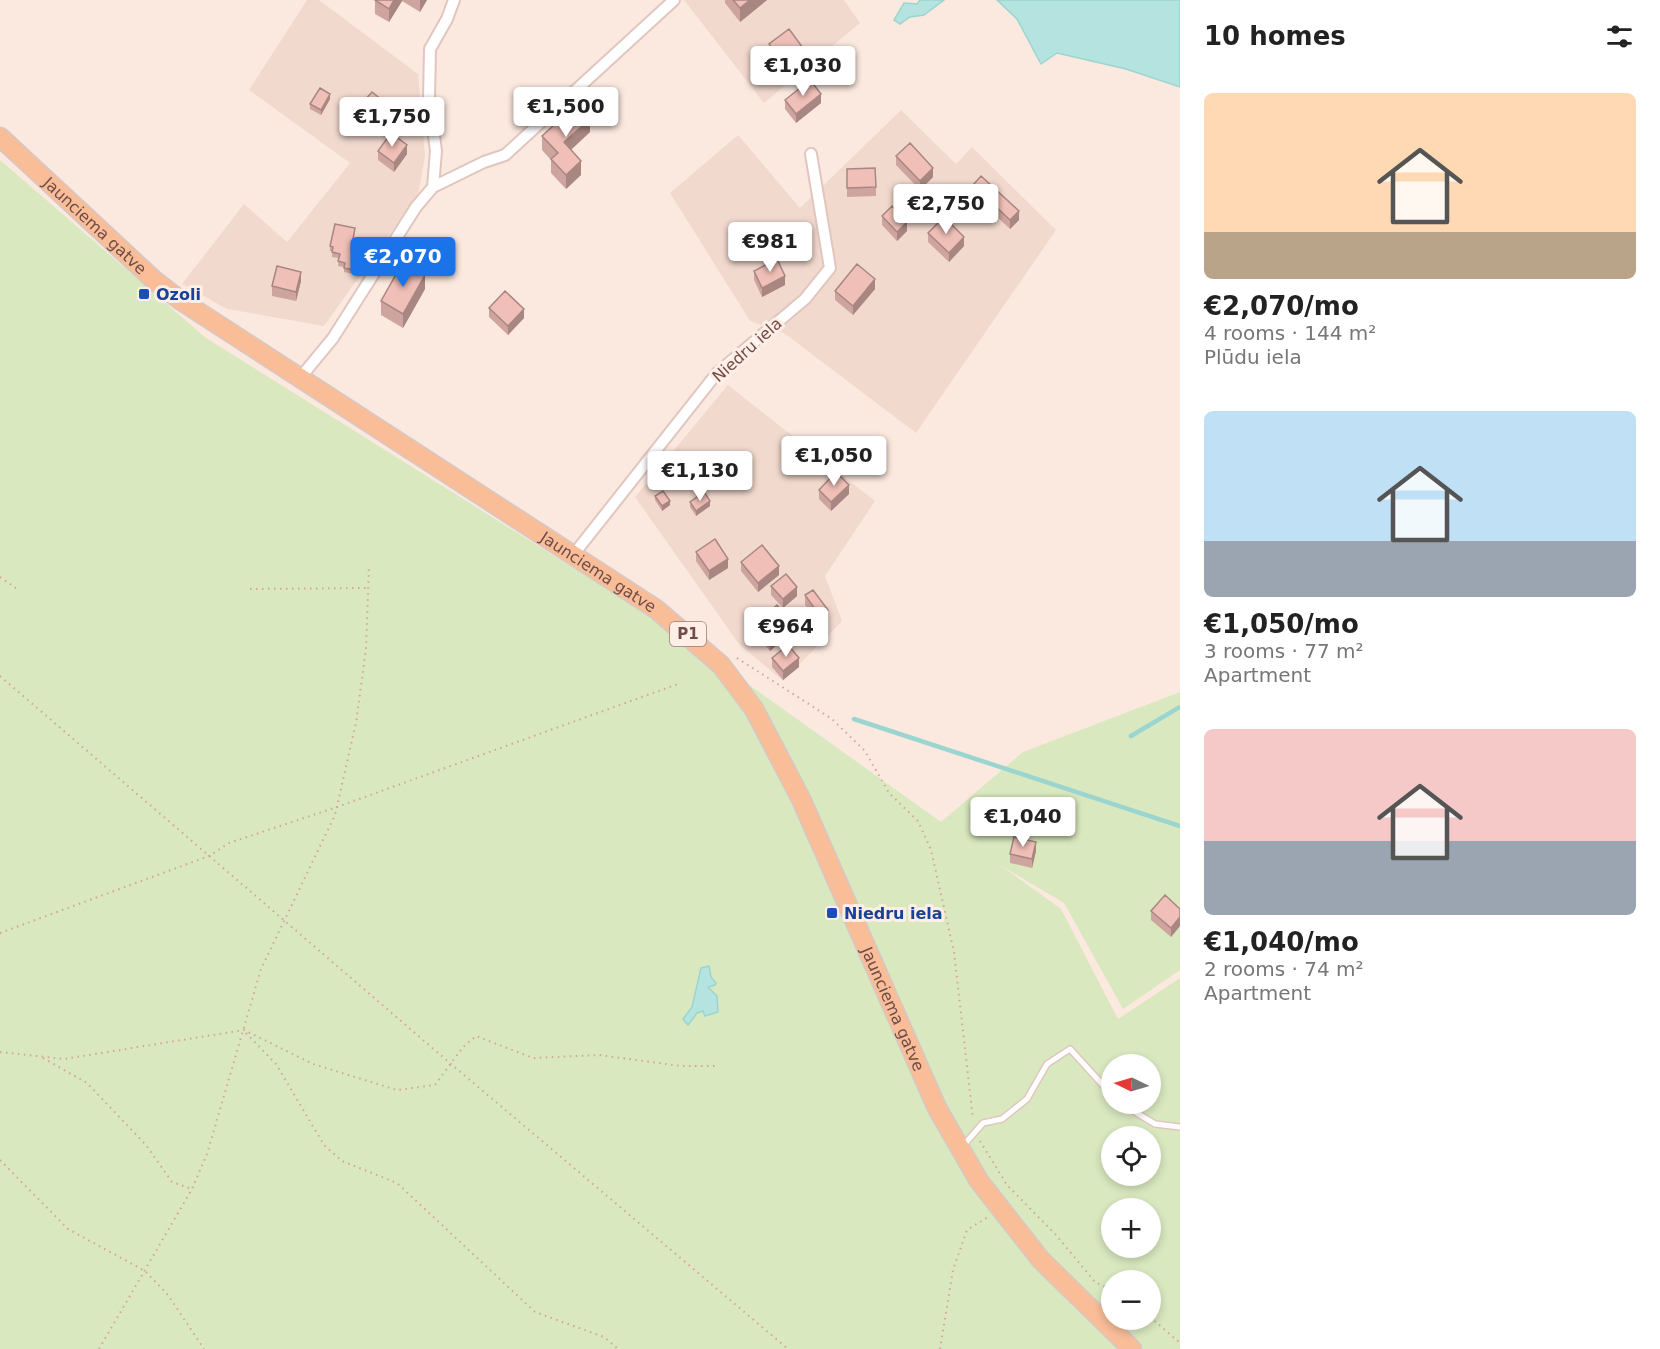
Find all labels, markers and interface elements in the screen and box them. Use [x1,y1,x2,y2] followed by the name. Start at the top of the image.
[1603,20,1636,53] icon: filters
[1204,21,1346,51] text: 10 homes
[754,46,852,97] pin: €1,030
[764,53,842,77] text: €1,030
[517,87,615,138] pin: €1,500
[527,94,605,118] text: €1,500
[343,97,441,148] pin: €1,750
[353,104,431,128] text: €1,750
[1366,132,1474,240] icon: home
[39,172,151,278] street label: Jaunciema gatve
[897,184,995,235] pin: €2,750
[907,191,985,215] text: €2,750
[734,222,806,273] pin: €981
[742,229,798,253] text: €981
[354,237,452,288] pin: €2,070
[364,244,442,268] text: €2,070
[156,285,201,304] place label: Ozoli
[137,287,151,301] marker: Ozoli
[1204,291,1359,321] text: €2,070/mo
[708,314,786,386] street label: Niedru iela
[1204,321,1376,345] text: 4 rooms · 144 m²
[1204,345,1302,369] text: Plūdu iela
[785,436,883,487] pin: €1,050
[795,443,873,467] text: €1,050
[1366,450,1474,558] icon: home
[651,451,749,502] pin: €1,130
[661,458,739,482] text: €1,130
[536,527,660,616] street label: Jaunciema gatve
[750,607,822,658] pin: €964
[1204,609,1359,639] text: €1,050/mo
[758,614,814,638] text: €964
[670,622,706,646] road number: P1
[1204,639,1364,663] text: 3 rooms · 77 m²
[1204,663,1311,687] text: Apartment
[1366,768,1474,876] icon: home
[974,797,1072,848] pin: €1,040
[984,804,1062,828] text: €1,040
[844,904,943,923] place label: Niedru iela
[825,906,839,920] marker: Niedru iela
[1204,927,1359,957] text: €1,040/mo
[857,943,929,1074] street label: Jaunciema gatve
[1204,957,1364,981] text: 2 rooms · 74 m²
[1204,981,1311,1005] text: Apartment
[1101,1054,1161,1114] north arrow
[1101,1054,1161,1330] map controls
[1101,1126,1161,1186] button: locate
[1101,1198,1161,1258] button: +
[1101,1270,1161,1330] button: −

